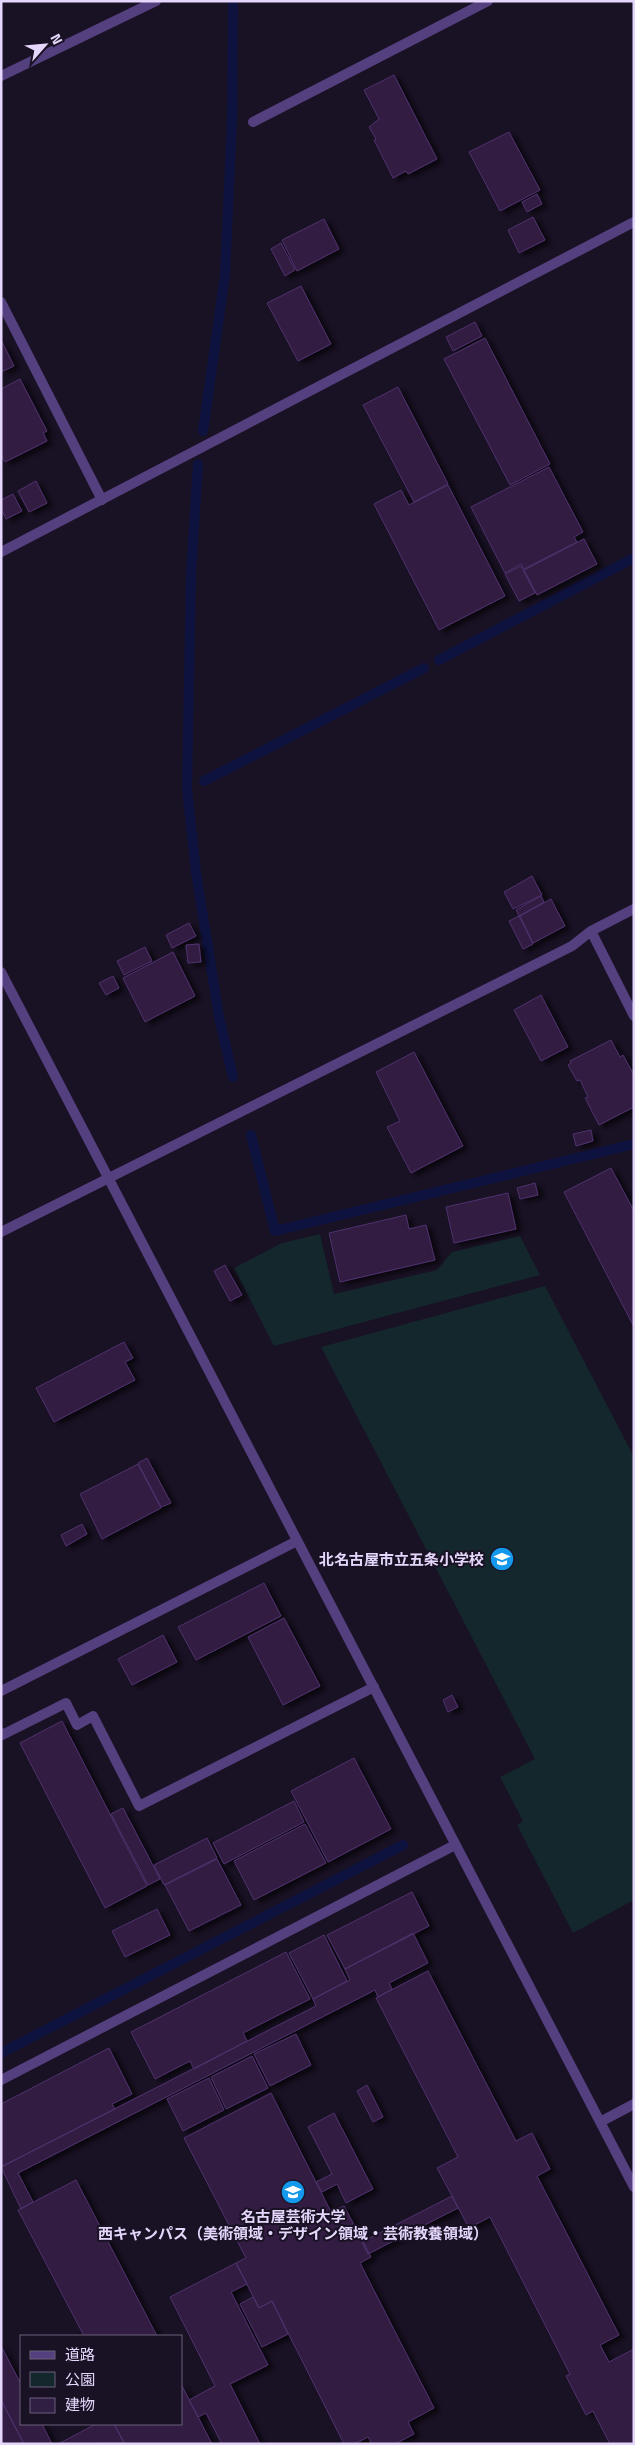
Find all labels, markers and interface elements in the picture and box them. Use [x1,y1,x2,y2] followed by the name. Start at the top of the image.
[20,20,70,70] north arrow
[45,30,69,48] text: N
[489,1546,515,1572] school or university icon: 北名古屋市立五条小学校
[319,1548,484,1571] place label: 北名古屋市立五条小学校
[280,2179,306,2205] school or university icon: 名古屋芸術大学 西キャンパス（美術領域・デザイン領域・芸術教養領域）
[98,2205,488,2245] place label: 名古屋芸術大学 西キャンパス（美術領域・デザイン領域・芸術教養領域）
[20,2335,182,2425] legend
[65,2343,95,2366] text: 道路
[65,2368,95,2391] text: 公園
[65,2393,95,2416] text: 建物

